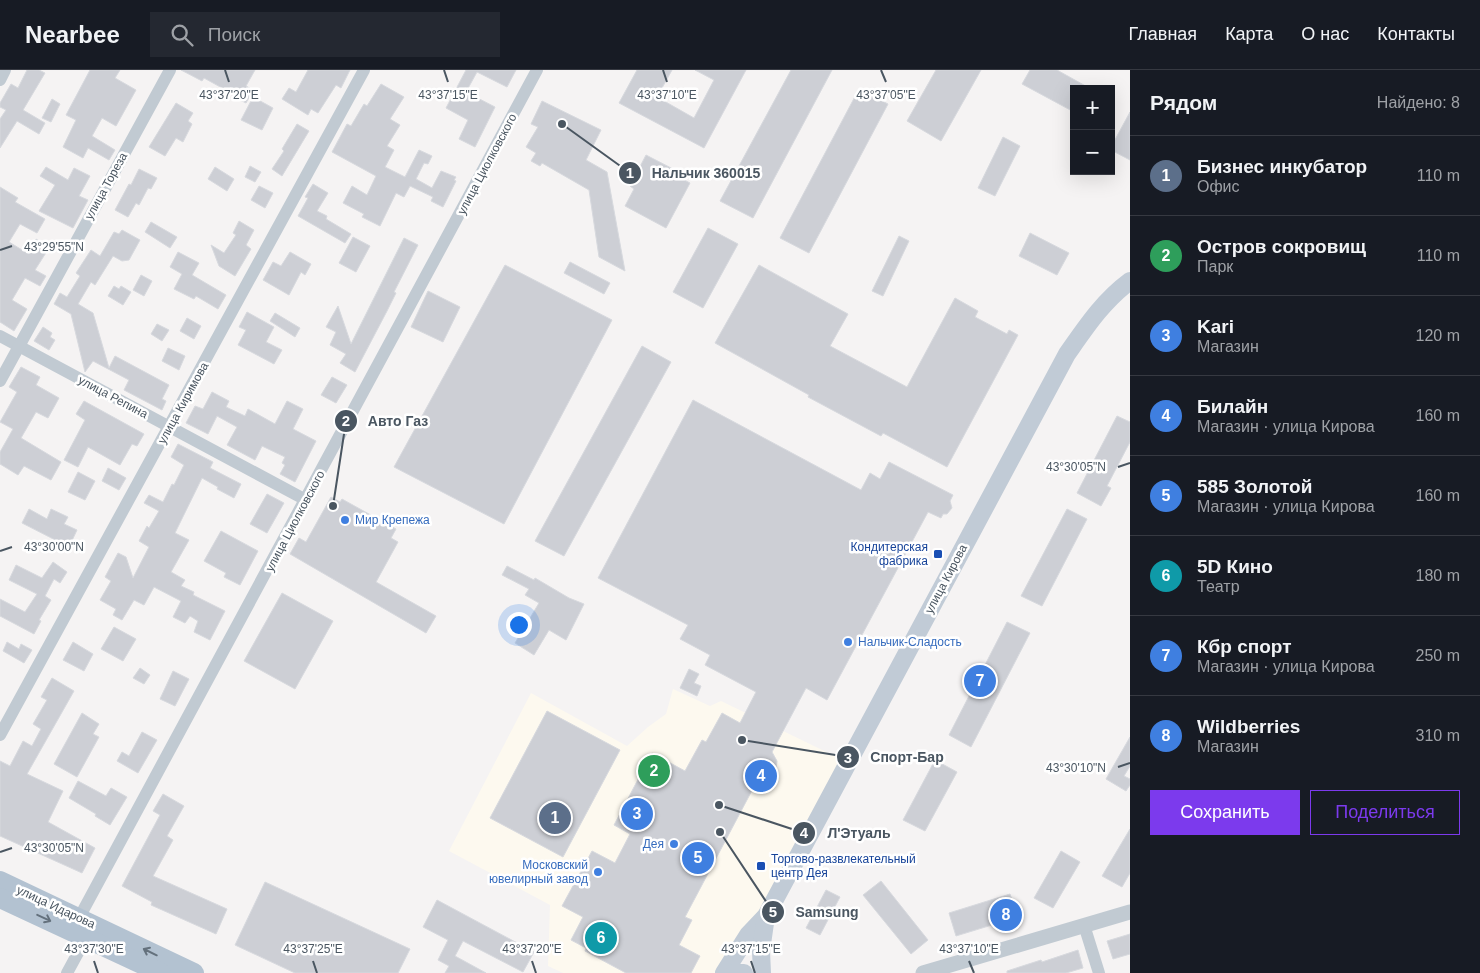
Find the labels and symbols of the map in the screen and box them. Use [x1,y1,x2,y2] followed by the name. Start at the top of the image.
[199,88,259,102] text: 43°37'20"E
[418,88,478,102] text: 43°37'15"E
[637,88,697,102] text: 43°37'10"E
[856,88,916,102] text: 43°37'05"E
[454,111,520,217] street label: улица Циолковского
[82,150,130,222] street label: улица Тореза
[617,158,771,187] callout: Нальчик 360015
[626,164,634,181] text: 1
[652,165,760,181] text: Нальчик 360015
[24,240,84,254] text: 43°29'55"N
[155,359,211,446] street label: улица Киримова
[76,373,151,421] street label: улица Репина
[333,407,438,436] callout: Авто Газ
[342,412,350,429] text: 2
[368,413,428,429] text: Авто Газ
[1046,460,1106,474] text: 43°30'05"N
[262,468,328,574] street label: улица Циолковского
[355,513,430,527] place label: Мир Крепежа
[339,514,351,526] marker: Мир Крепежа
[24,540,84,554] text: 43°30'00"N
[851,540,928,568] place label: Кондитерская фабрика
[922,542,970,616] street label: улица Кирова
[932,548,944,560] marker: Кондитерская фабрика
[506,612,532,638] your location
[858,635,962,649] place label: Нальчик-Сладость
[842,636,854,648] marker: Нальчик-Сладость
[964,662,996,700] pin: 7
[835,743,954,772] callout: Спорт-Бар
[844,749,852,766] text: 3
[870,749,944,765] text: Спорт-Бар
[638,752,670,790] pin: 2
[745,757,777,795] pin: 4
[1046,761,1106,775] text: 43°30'10"N
[621,795,653,833] pin: 3
[539,799,571,837] pin: 1
[792,819,900,848] callout: Л'Этуаль
[800,824,809,841] text: 4
[827,825,891,841] text: Л'Этуаль
[643,837,664,851] place label: Дея
[668,838,680,850] marker: Дея
[682,839,714,877] pin: 5
[24,841,84,855] text: 43°30'05"N
[771,852,916,880] place label: Торгово-развлекательный центр Дея
[489,858,588,886] place label: Московский ювелирный завод
[755,860,767,872] marker: Торгово-развлекательный центр Дея
[592,866,604,878] marker: Московский ювелирный завод
[15,883,98,931] street label: улица Идарова
[990,896,1022,934] pin: 8
[760,897,868,926] callout: Samsung
[769,903,777,920] text: 5
[795,904,859,920] text: Samsung
[36,914,51,923] one-way arrow
[585,919,617,957] pin: 6
[64,942,124,956] text: 43°37'30"E
[283,942,343,956] text: 43°37'25"E
[502,942,562,956] text: 43°37'20"E
[721,942,781,956] text: 43°37'15"E
[939,942,999,956] text: 43°37'10"E
[143,947,158,956] one-way arrow

